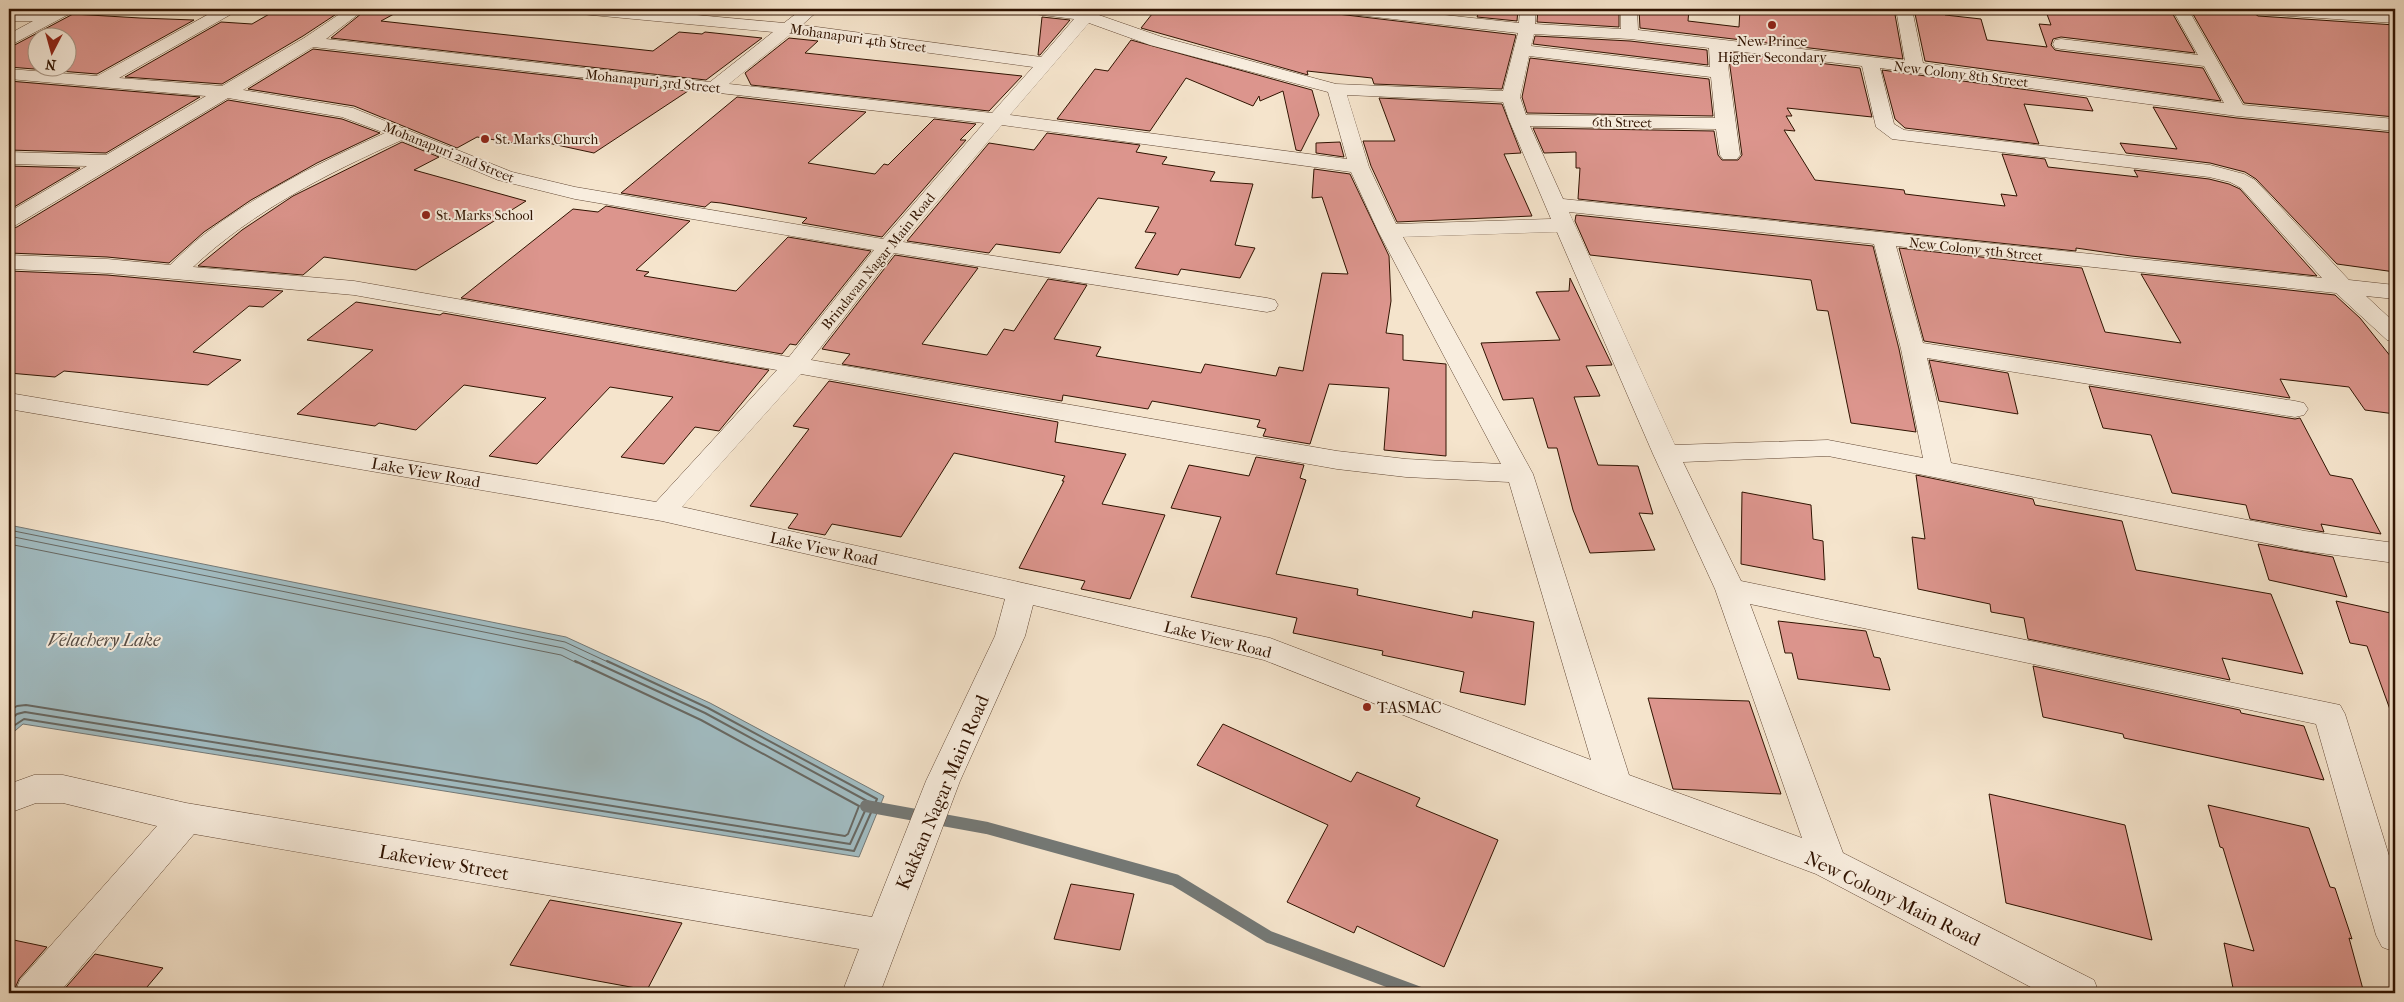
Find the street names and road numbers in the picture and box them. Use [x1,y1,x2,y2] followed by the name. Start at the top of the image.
[788,20,928,57] street label: Mohanapuri 4th Street
[1893,58,2029,91] street label: New Colony 8th Street
[584,66,722,97] street label: Mohanapuri 3rd Street
[1592,113,1652,132] street label: 6th Street
[381,118,517,187] street label: Mohanapuri 2nd Street
[818,189,939,333] street label: Brindavan Nagar Main Road
[1908,234,2044,265] street label: New Colony 5th Street
[370,454,482,491] street label: Lake View Road
[768,528,880,569] street label: Lake View Road
[1162,617,1274,662] street label: Lake View Road
[892,691,994,893] street label: Kakkan Nagar Main Road
[377,841,511,885] street label: Lakeview Street
[1801,847,1984,951] street label: New Colony Main Road

